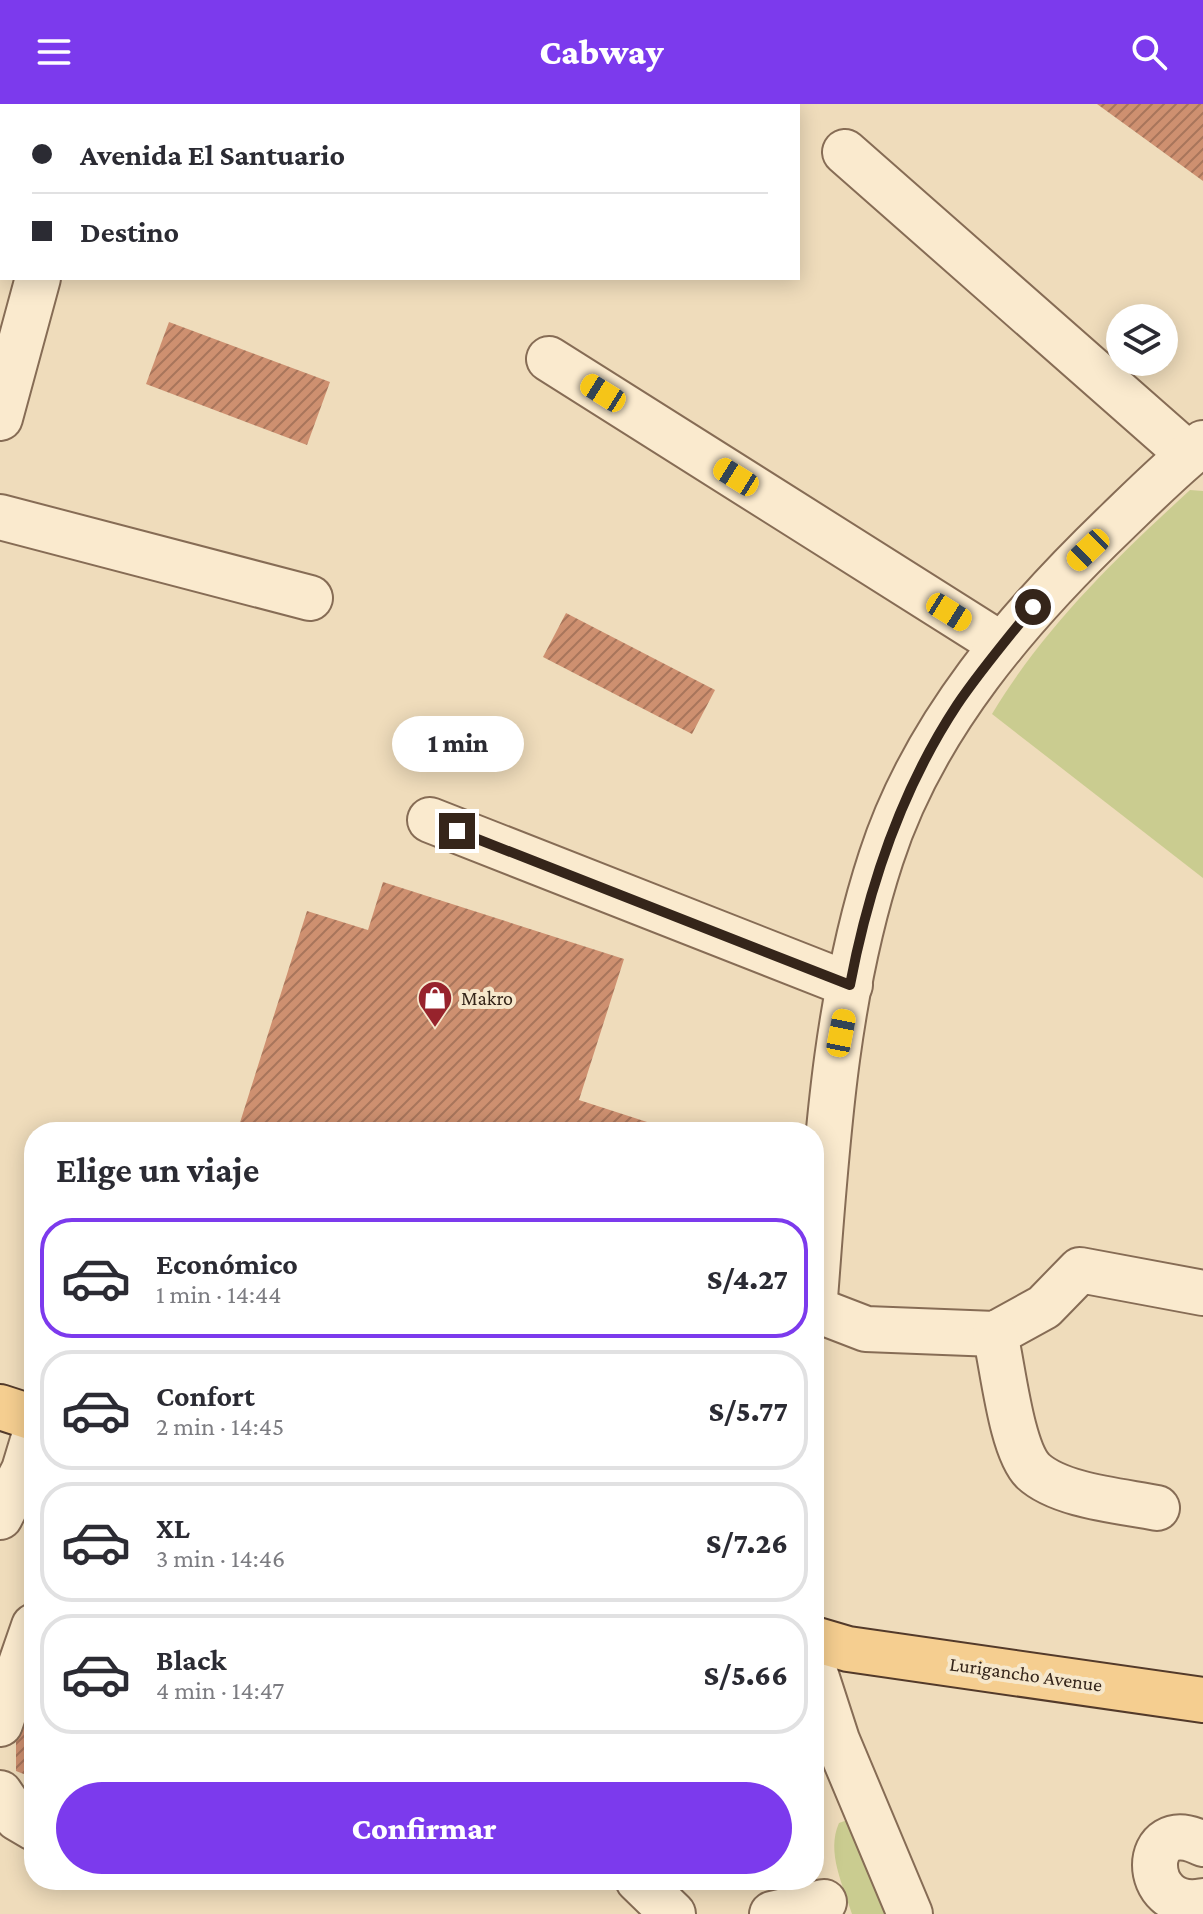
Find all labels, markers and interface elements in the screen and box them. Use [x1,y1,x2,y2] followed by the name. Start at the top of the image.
[32,30,76,74] icon: menu
[1127,30,1171,74] icon: search
[539,32,664,72] text: Cabway
[80,138,345,171] text: Avenida El Santuario
[80,215,179,248] text: Destino
[1106,304,1178,376] map controls
[1106,304,1178,376] button: layers
[576,370,630,416] car
[709,454,763,500] car
[1062,525,1114,575] car
[922,589,976,635] car
[1015,589,1051,625] route start
[391,715,523,771] callout: 1 min
[428,729,488,758] text: 1 min
[439,813,475,849] route end
[416,979,454,1029] shop icon: Makro
[461,987,513,1009] place label: Makro
[825,1007,857,1059] car
[56,1150,259,1190] text: Elige un viaje
[60,1242,132,1314] icon: car
[156,1247,298,1280] text: Económico
[707,1262,788,1295] text: S/4.27
[156,1280,282,1309] text: 1 min · 14:44
[60,1374,132,1446] icon: car
[156,1379,255,1412] text: Confort
[708,1394,788,1427] text: S/5.77
[156,1412,284,1441] text: 2 min · 14:45
[60,1506,132,1578] icon: car
[156,1511,190,1544] text: XL
[706,1526,788,1559] text: S/7.26
[156,1544,285,1573] text: 3 min · 14:46
[60,1638,132,1710] icon: car
[156,1643,227,1676] text: Black
[948,1652,1104,1697] street label: Lurigancho Avenue
[703,1658,788,1691] text: S/5.66
[156,1676,284,1705] text: 4 min · 14:47
[56,1782,792,1874] button: Confirmar

